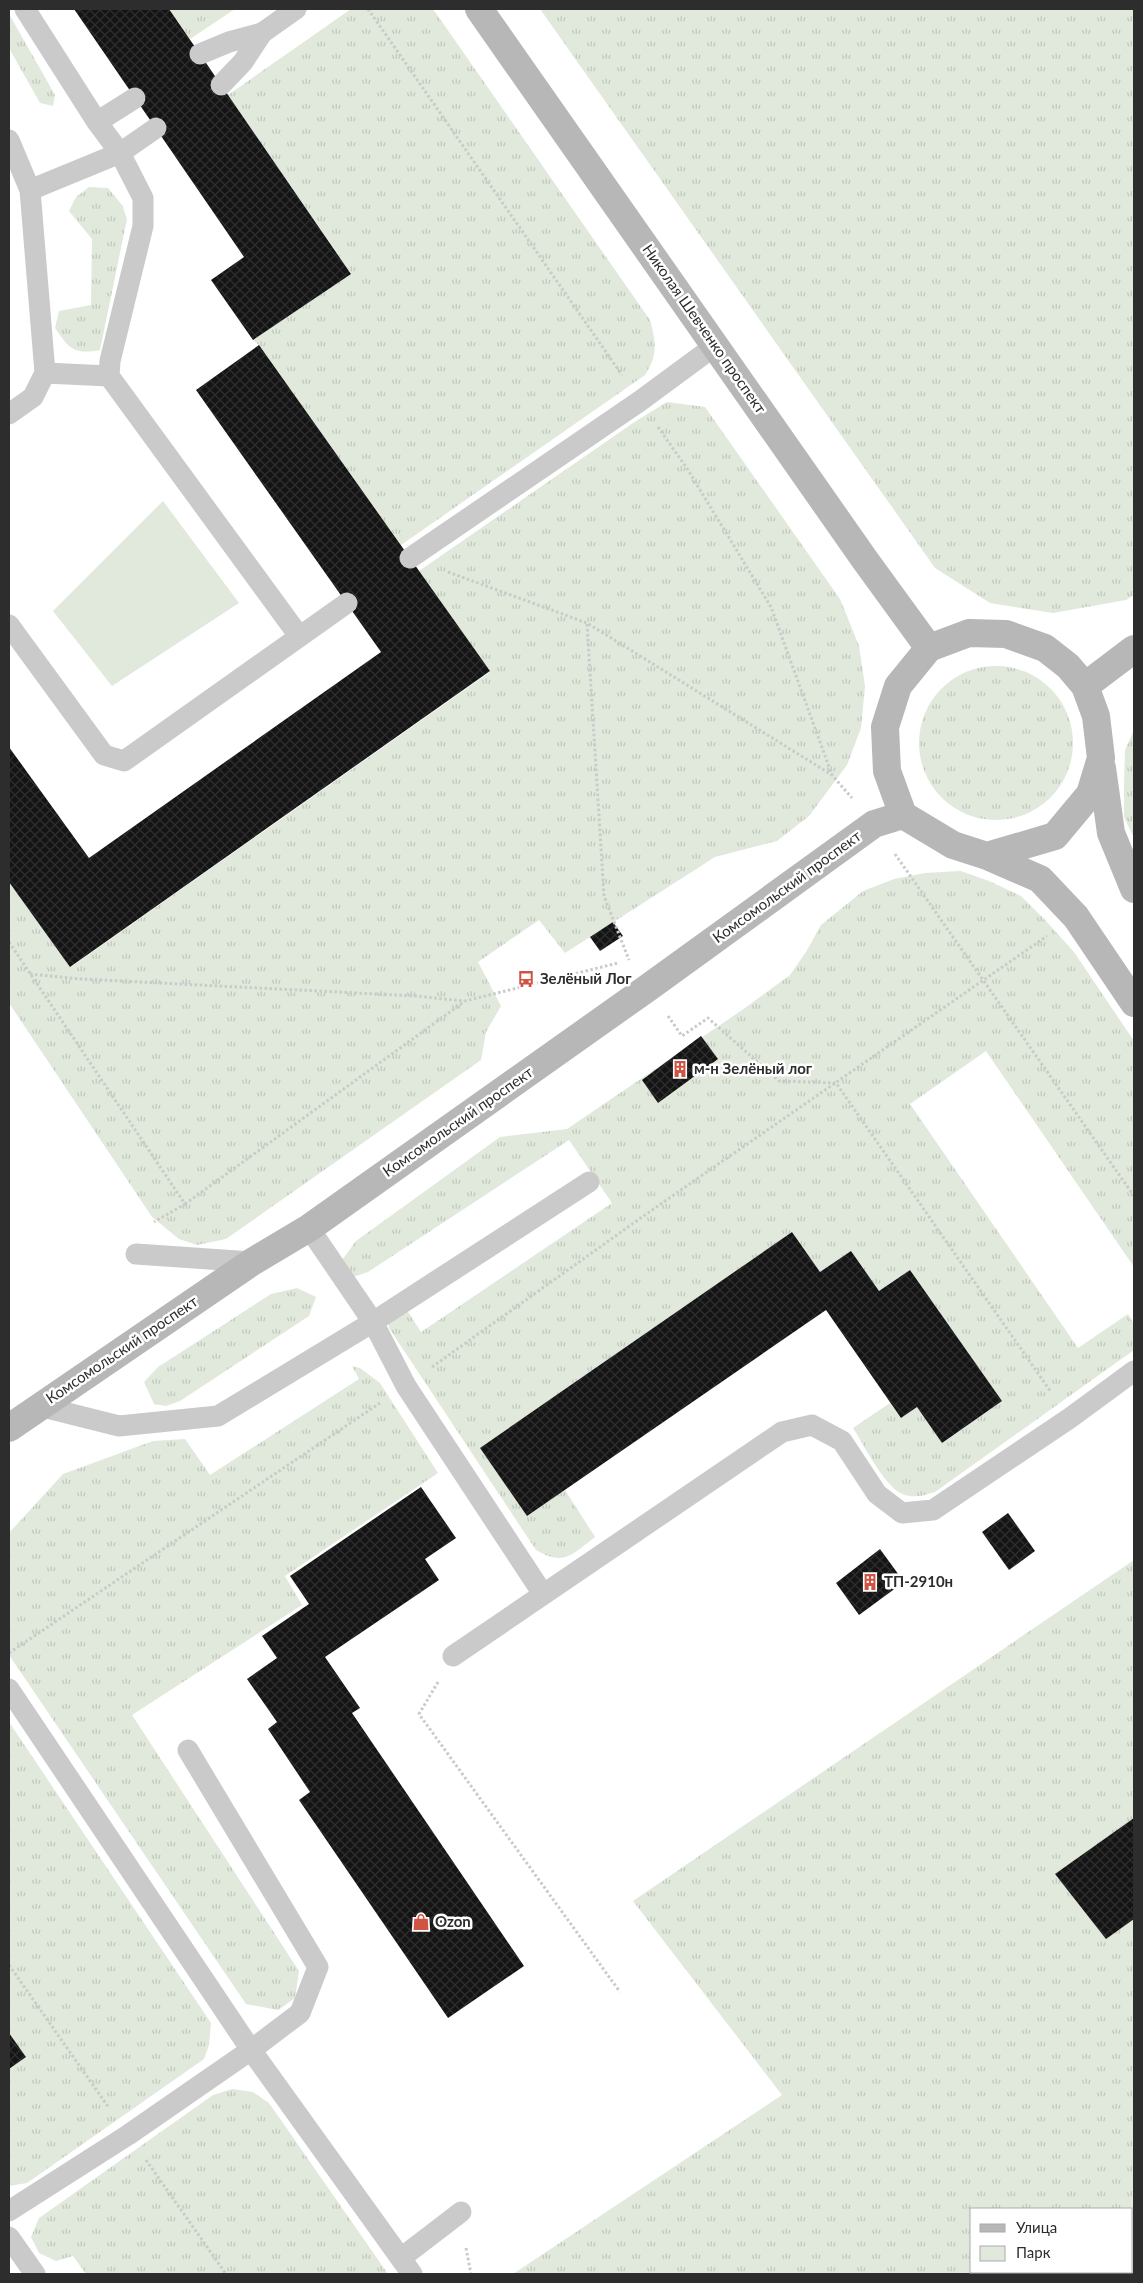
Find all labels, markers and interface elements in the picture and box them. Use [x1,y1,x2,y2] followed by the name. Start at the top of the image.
[639,240,771,417] street label: Николая Шевченко проспект
[709,826,865,946] street label: Комсомольский проспект
[516,969,536,989] bus stop icon: Зелёный Лог
[540,969,632,987] place label: Зелёный Лог
[670,1059,690,1079] building icon: м-н Зелёный лог
[694,1059,813,1077] place label: м-н Зелёный лог
[379,1062,536,1180] street label: Комсомольский проспект
[42,1291,201,1407] street label: Комсомольский проспект
[860,1572,880,1592] building icon: ТП-2910н
[884,1572,953,1590] place label: ТП-2910н
[411,1912,431,1932] shop icon: Ozon
[435,1912,471,1930] place label: Ozon
[970,2208,1133,2273] legend
[1016,2218,1057,2236] text: Улица
[1016,2243,1051,2261] text: Парк

